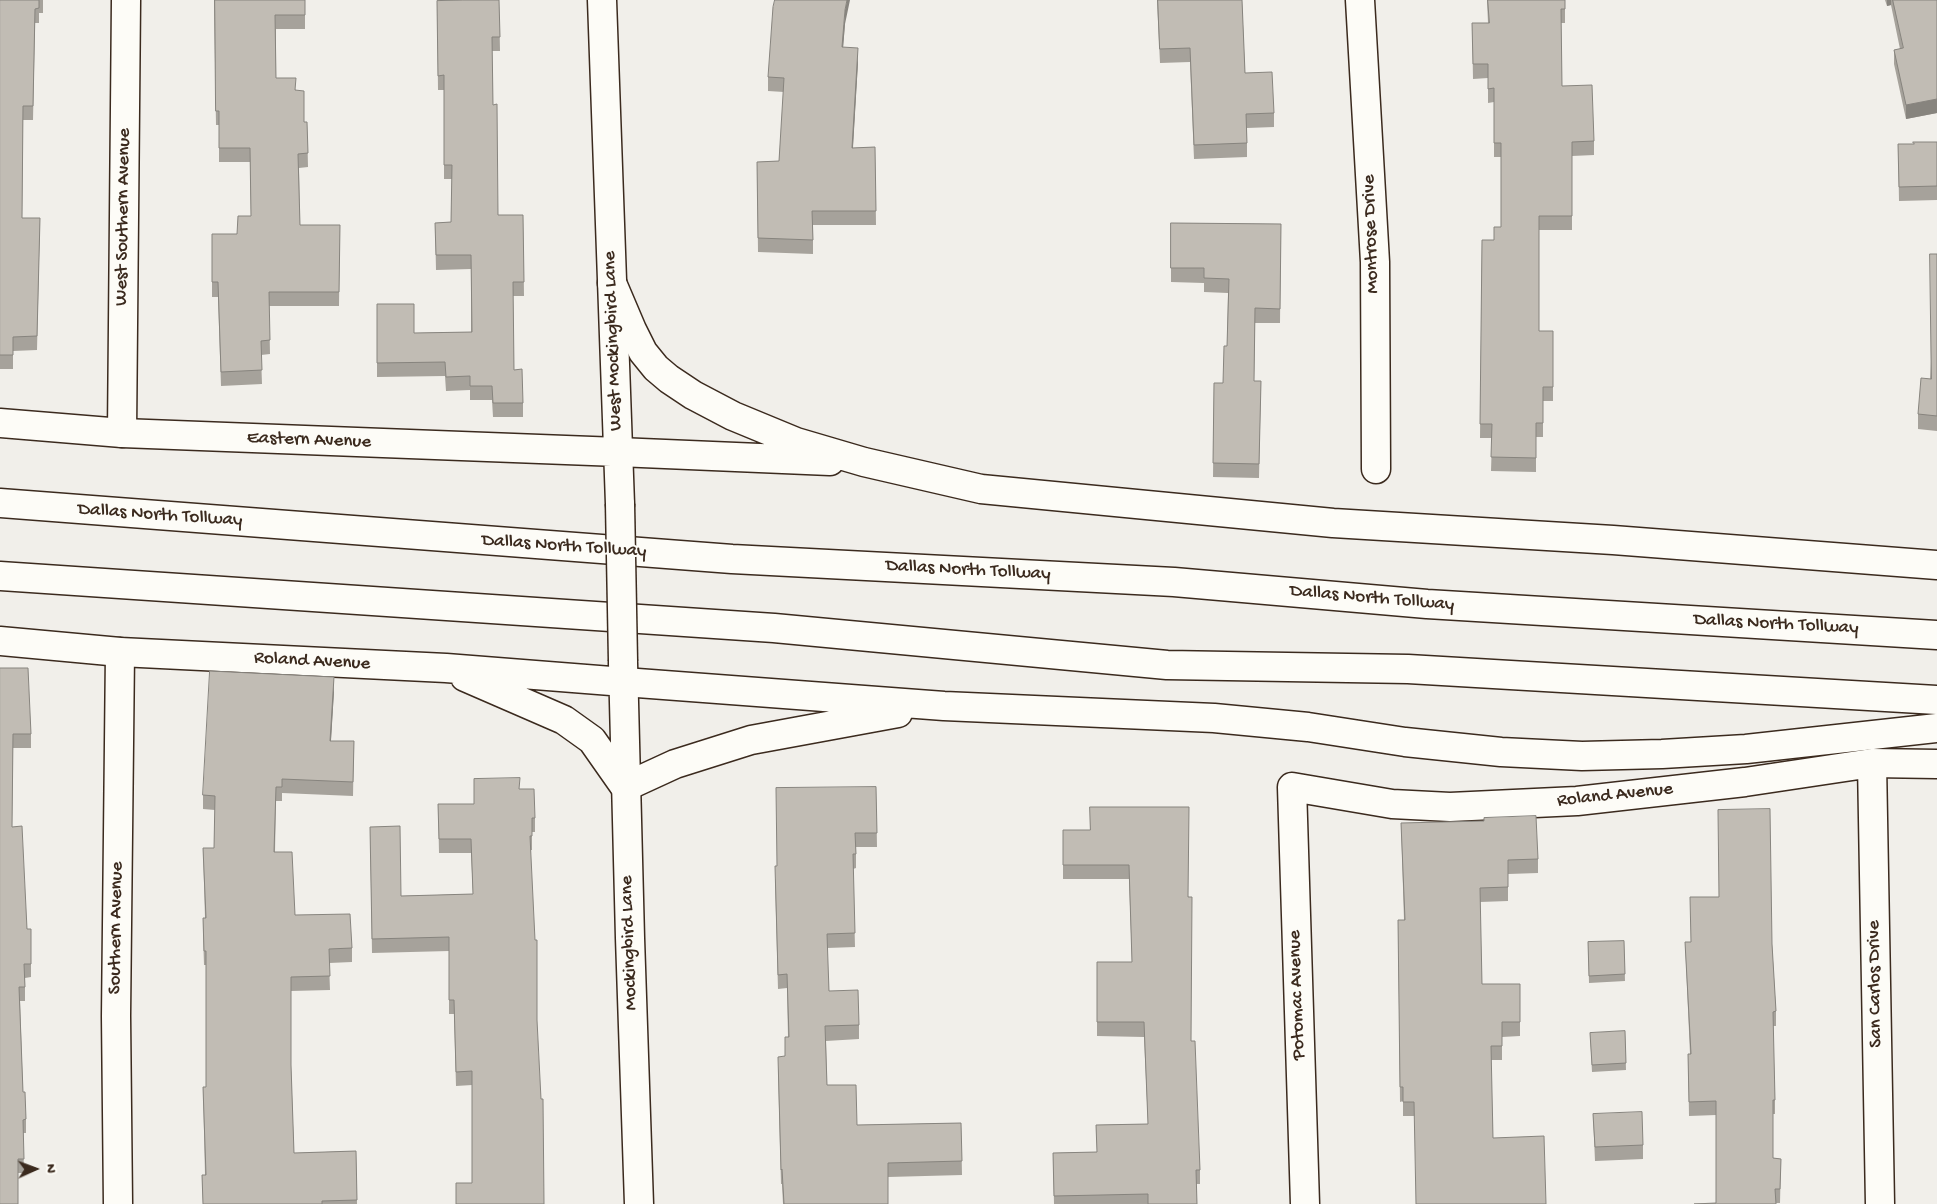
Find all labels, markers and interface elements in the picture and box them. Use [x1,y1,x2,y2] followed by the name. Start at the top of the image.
[111,128,137,306] street label: West Southern Avenue
[1359,174,1385,294] street label: Montrose Drive
[599,251,629,431] street label: West Mockingbird Lane
[246,427,372,455] street label: Eastern Avenue
[77,499,243,533] street label: Dallas North Tollway
[481,530,647,564] street label: Dallas North Tollway
[885,555,1051,587] street label: Dallas North Tollway
[1289,580,1455,618] street label: Dallas North Tollway
[1693,609,1859,641] street label: Dallas North Tollway
[253,648,371,676] street label: Roland Avenue
[1556,779,1674,813] street label: Roland Avenue
[104,861,130,995] street label: Southern Avenue
[616,875,644,1011] street label: Mockingbird Lane
[1863,920,1889,1048] street label: San Carlos Drive
[1284,930,1312,1060] street label: Potomac Avenue
[10,1144,60,1194] north arrow
[42,1164,59,1173] text: N

